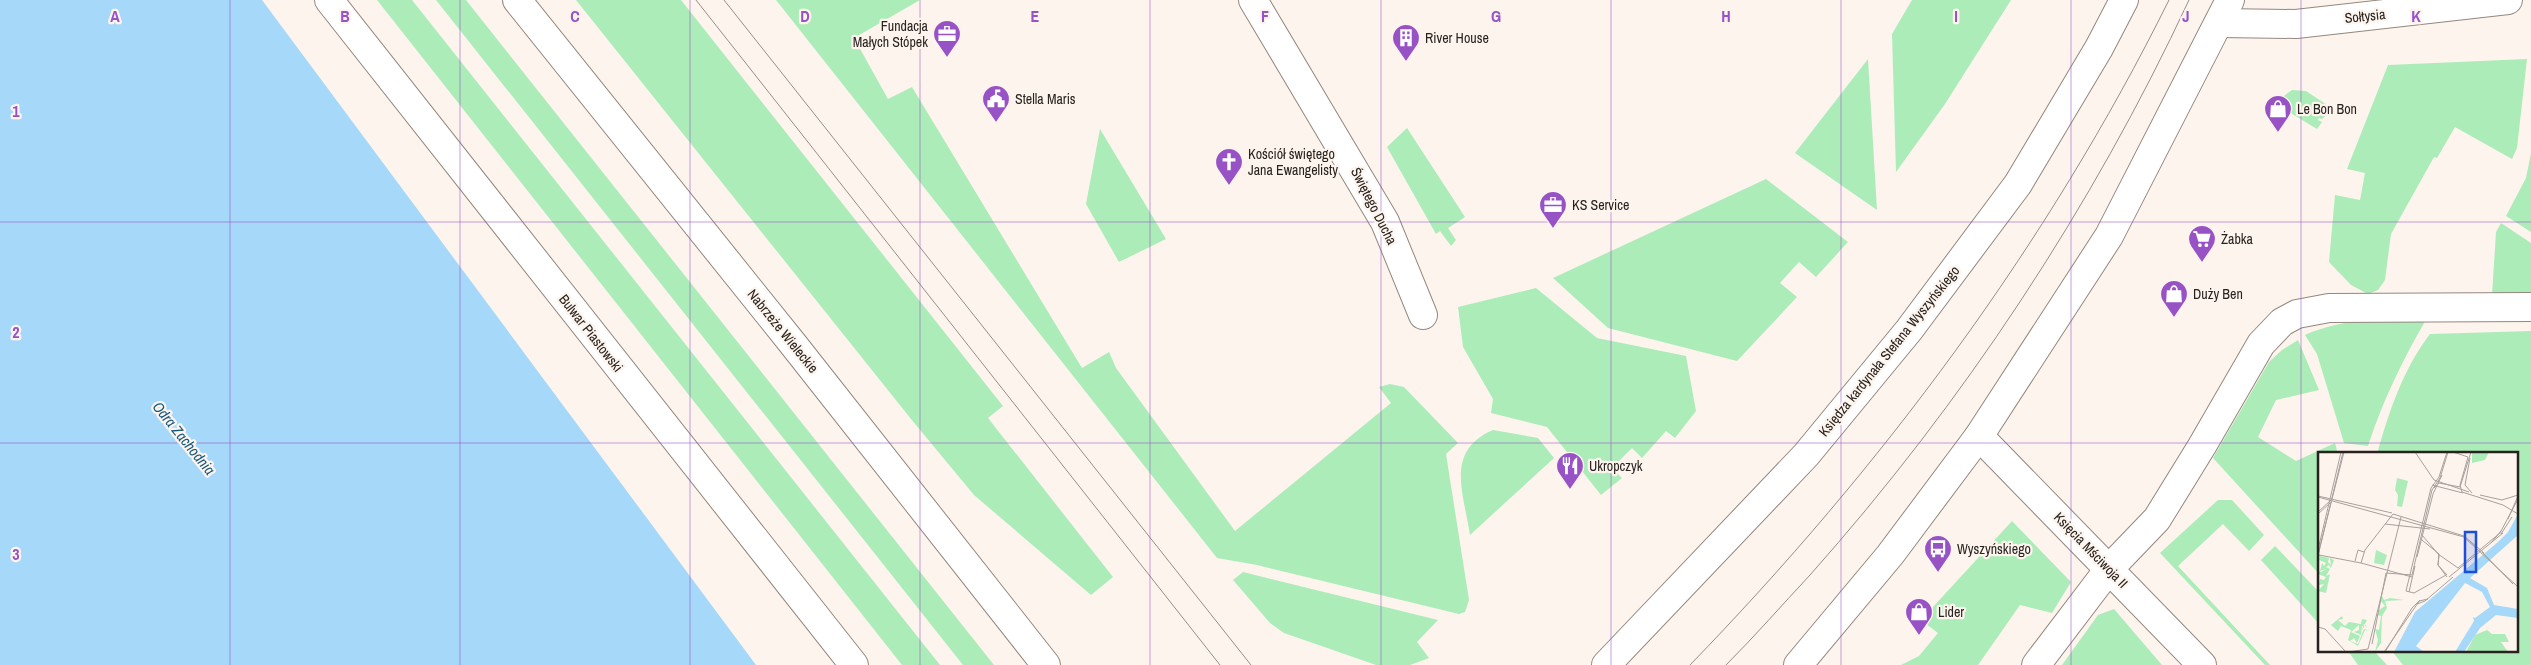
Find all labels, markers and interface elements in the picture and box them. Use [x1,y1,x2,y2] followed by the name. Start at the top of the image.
[110,5,120,27] text: A
[340,5,350,27] text: B
[570,5,580,27] text: C
[800,5,810,27] text: D
[1031,5,1040,27] text: E
[1261,5,1269,27] text: F
[1491,5,1501,27] text: G
[1721,5,1731,27] text: H
[1954,5,1958,27] text: I
[2182,5,2190,27] text: J
[2344,5,2387,27] street label: Sołtysia
[2411,5,2421,27] text: K
[853,17,929,51] place label: Fundacja Małych Stópek
[932,19,962,58] office icon: Fundacja Małych Stópek
[1391,23,1421,62] building icon: River House
[1425,29,1489,47] place label: River House
[981,84,1011,123] public building icon: Stella Maris
[1015,90,1076,108] place label: Stella Maris
[2263,94,2293,133] shop icon: Le Bon Bon
[12,100,20,122] text: 1
[2297,100,2357,118] place label: Le Bon Bon
[1248,145,1338,179] place label: Kościół świętego Jana Ewangelisty
[1214,147,1244,186] church icon: Kościół świętego Jana Ewangelisty
[1347,164,1401,248] street label: Świętego Ducha
[1538,190,1568,229] office icon: KS Service
[1572,196,1629,214] place label: KS Service
[2187,224,2217,263] supermarket icon: Żabka
[2221,230,2254,248] place label: Żabka
[1815,262,1963,440] street label: Księdza kardynała Stefana Wyszyńskiego
[2159,279,2189,318] shop icon: Duży Ben
[744,285,822,377] street label: Nabrzeże Wieleckie
[2193,285,2243,303] place label: Duży Ben
[555,291,627,375] street label: Bulwar Piastowski
[12,321,20,343] text: 2
[148,397,220,479] water label: Odra Zachodnia
[1555,451,1585,490] restaurant icon: Ukropczyk
[2318,452,2518,652] inset map
[1589,457,1643,475] place label: Ukropczyk
[2050,508,2132,592] street label: Księcia Mściwoja II
[1923,534,1953,573] bus stop icon: Wyszyńskiego
[1957,540,2031,558] place label: Wyszyńskiego
[12,543,20,565] text: 3
[1904,597,1934,636] shop icon: Lider
[1938,603,1964,621] place label: Lider

